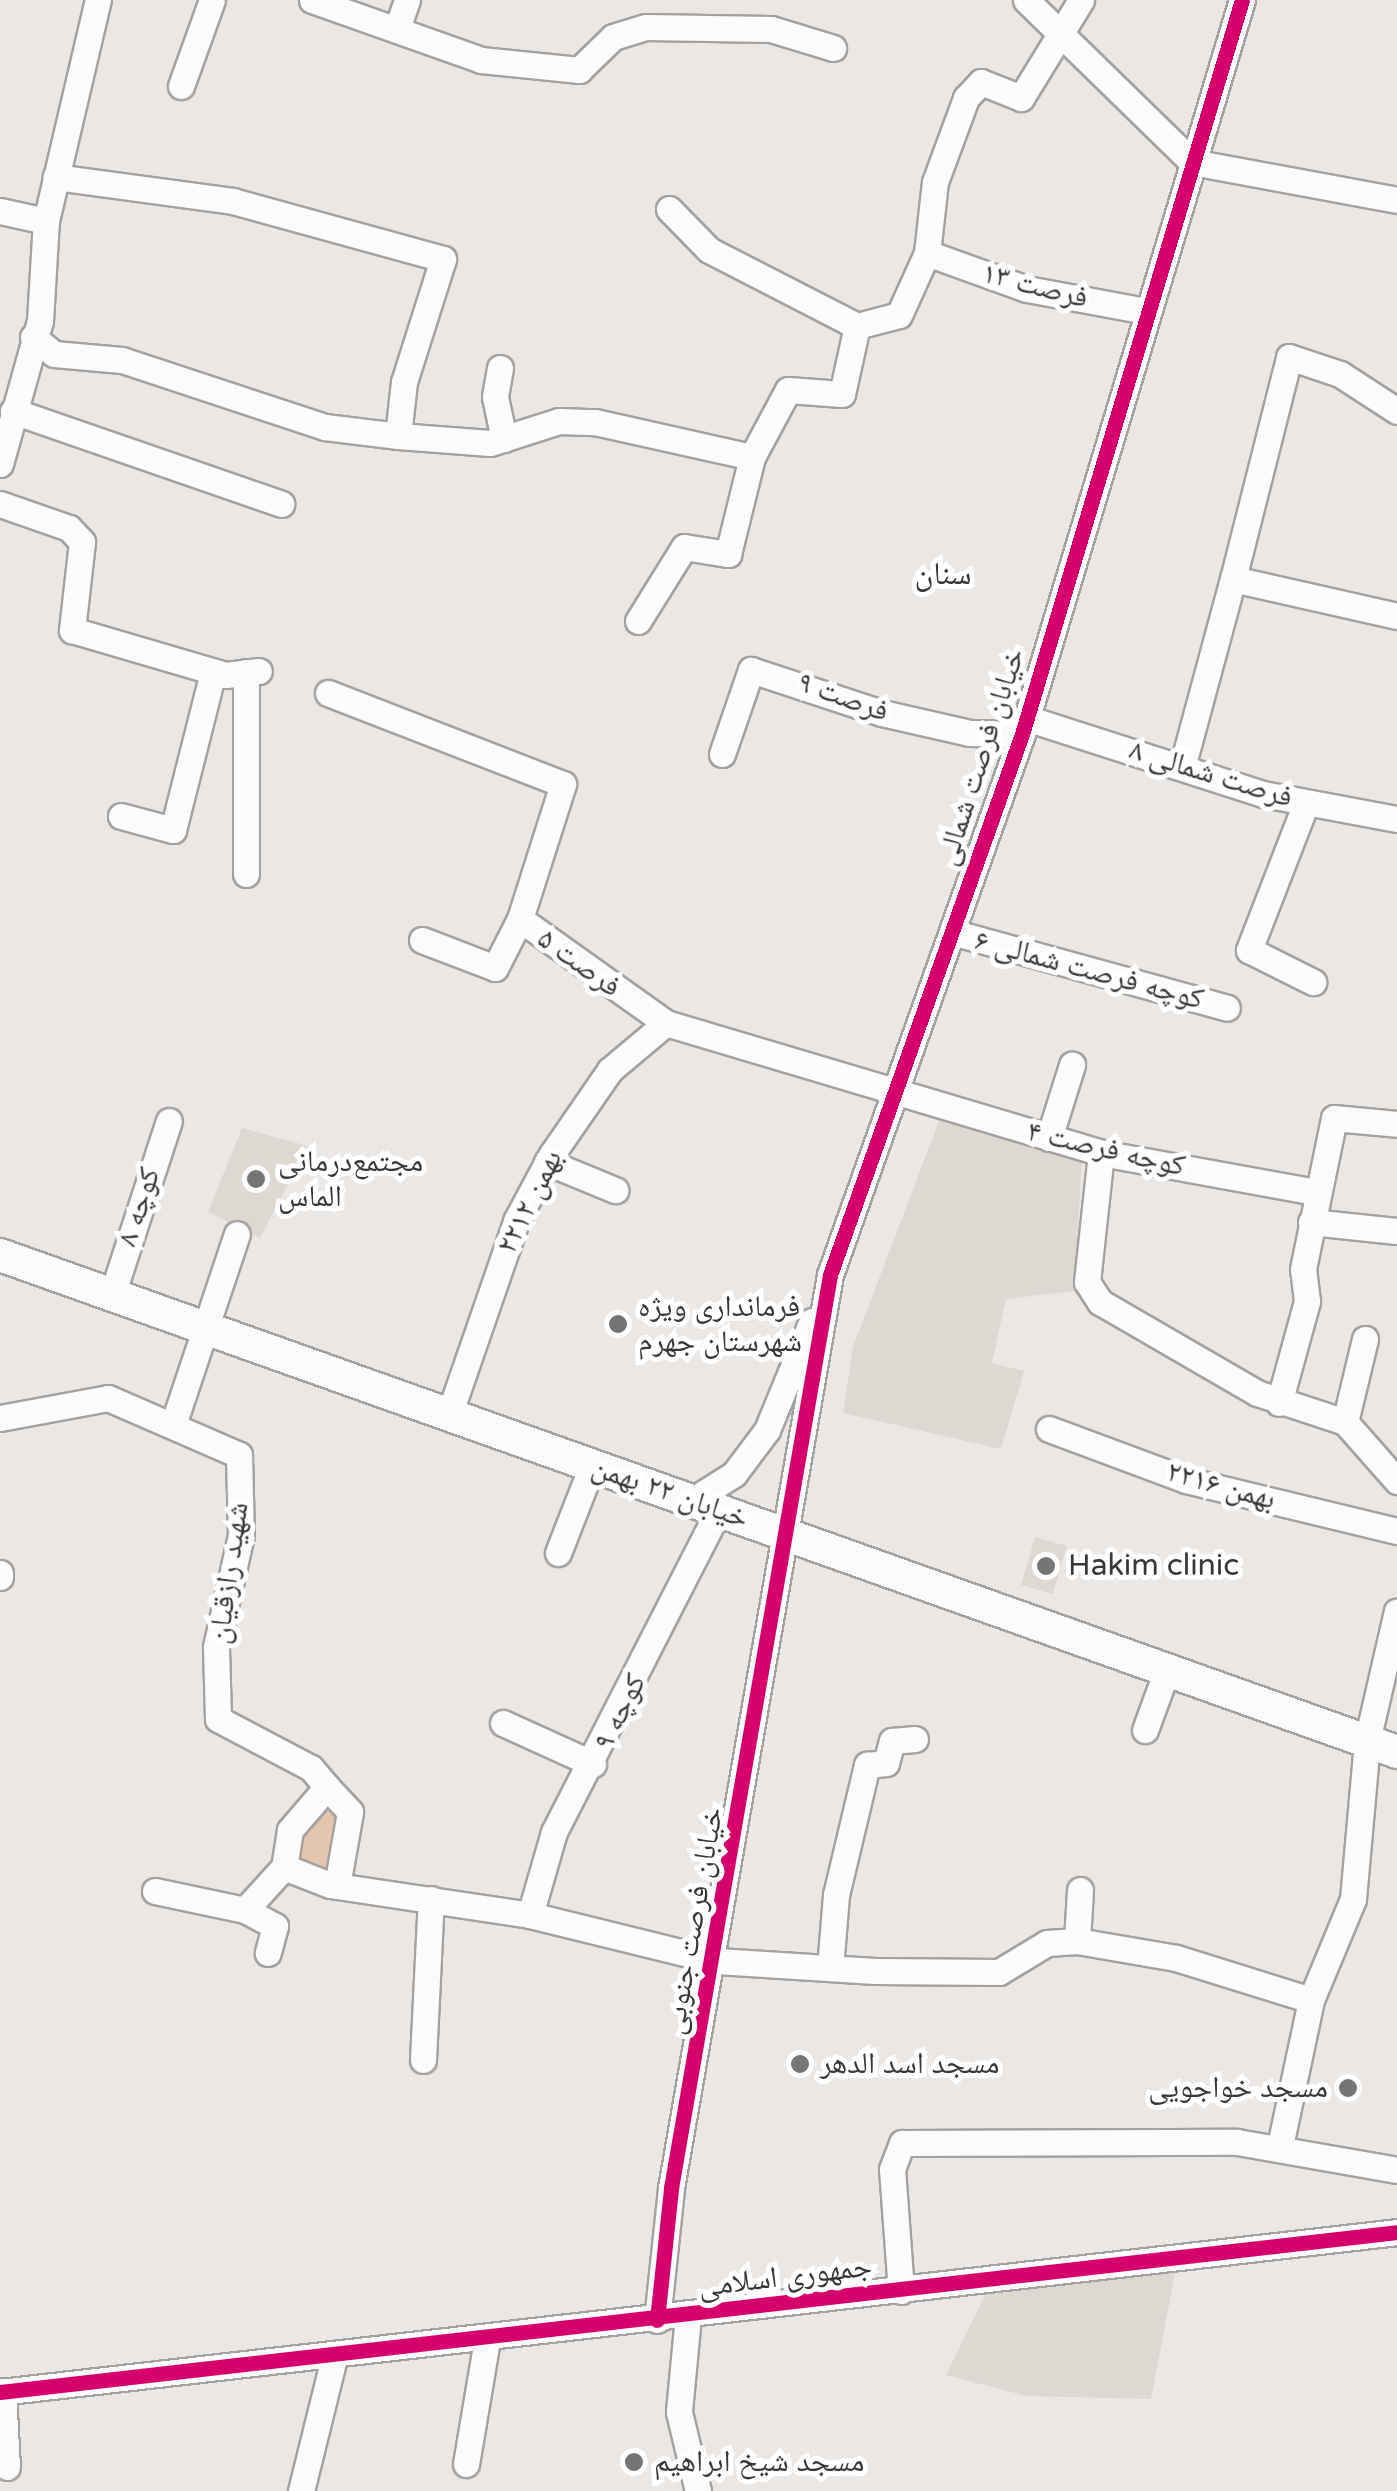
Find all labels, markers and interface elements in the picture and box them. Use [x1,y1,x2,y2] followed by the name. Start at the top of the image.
[978,256,1092,316] street label: فرصت ۱۳
[914,555,972,593] district label: سنان
[929,644,1033,870] street label: خیابان فرصت شمالی
[793,664,893,730] street label: فرصت ۹
[1125,732,1297,816] street label: فرصت شمالی ۸
[530,921,628,1005] street label: فرصت ۵
[971,922,1207,1018] street label: کوچه فرصت شمالی ۶
[1024,1113,1188,1185] street label: کوچه فرصت ۴
[278,1144,423,1214] place label: مجتمع‌درمانی الماس
[489,1144,571,1260] street label: ۲۲بهمن ۱۲
[109,1163,169,1251] street label: کوچه ۸
[243,1166,269,1192] marker: مجتمع‌درمانی الماس
[638,1289,802,1360] place label: فرمانداری ویژه شهرستان جهرم
[607,1313,629,1335] marker: فرمانداری ویژه شهرستان جهرم
[587,1449,753,1537] street label: خیابان ۲۲ بهمن
[1163,1454,1279,1518] street label: ۲۲بهمن ۱۶
[201,1500,257,1646] street label: شهید رازقیان
[1068,1548,1239,1584] place label: Hakim clinic
[1033,1553,1059,1579] marker: Hakim clinic
[586,1668,654,1756] street label: کوچه ۹
[656,1805,732,2037] street label: خیابان فرصت جنوبی
[820,2046,1000,2082] place label: مسجد اسد الدهر
[789,2053,811,2075] marker: مسجد اسد الدهر
[1148,2070,1328,2106] place label: مسجد خواجویی
[1337,2077,1359,2099] marker: مسجد خواجویی
[696,2249,874,2305] street label: جمهوری اسلامی
[654,2444,864,2480] place label: مسجد شیخ ابراهیم
[623,2451,645,2473] marker: مسجد شیخ ابراهیم

